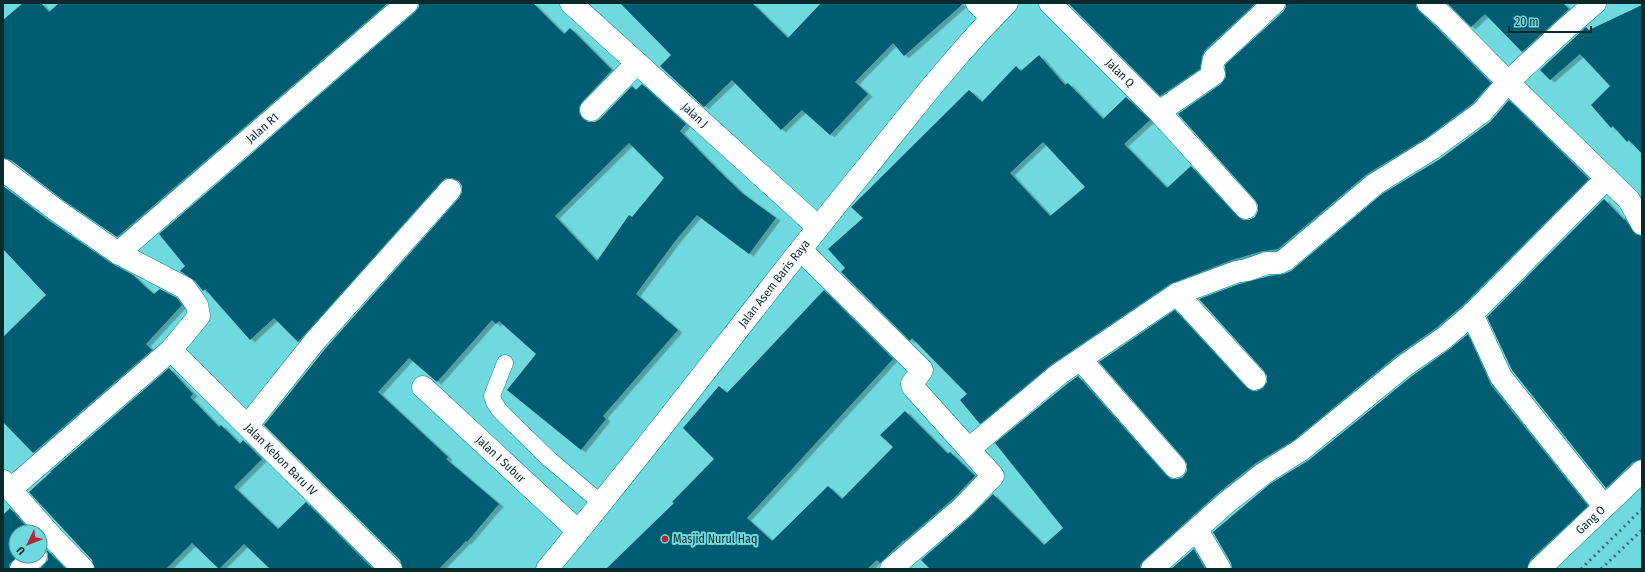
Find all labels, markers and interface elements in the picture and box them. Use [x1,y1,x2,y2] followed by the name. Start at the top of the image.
[1509,8,1591,34] scale bar
[1515,15,1539,29] text: 20 m
[1103,56,1138,91] street label: Jalan Q
[679,100,711,131] street label: Jalan J
[243,110,282,146] street label: Jalan R1
[735,237,813,330] street label: Jalan Asem Baris Raya
[242,420,321,499] street label: Jalan Kebon Baru IV
[473,433,529,486] street label: Jalan I Subur
[1573,503,1608,537] street label: Gang O
[8,524,48,564] north arrow
[673,532,757,546] place label: Masjid Nurul Haq
[660,534,670,544] marker: Masjid Nurul Haq
[14,544,28,557] text: U

